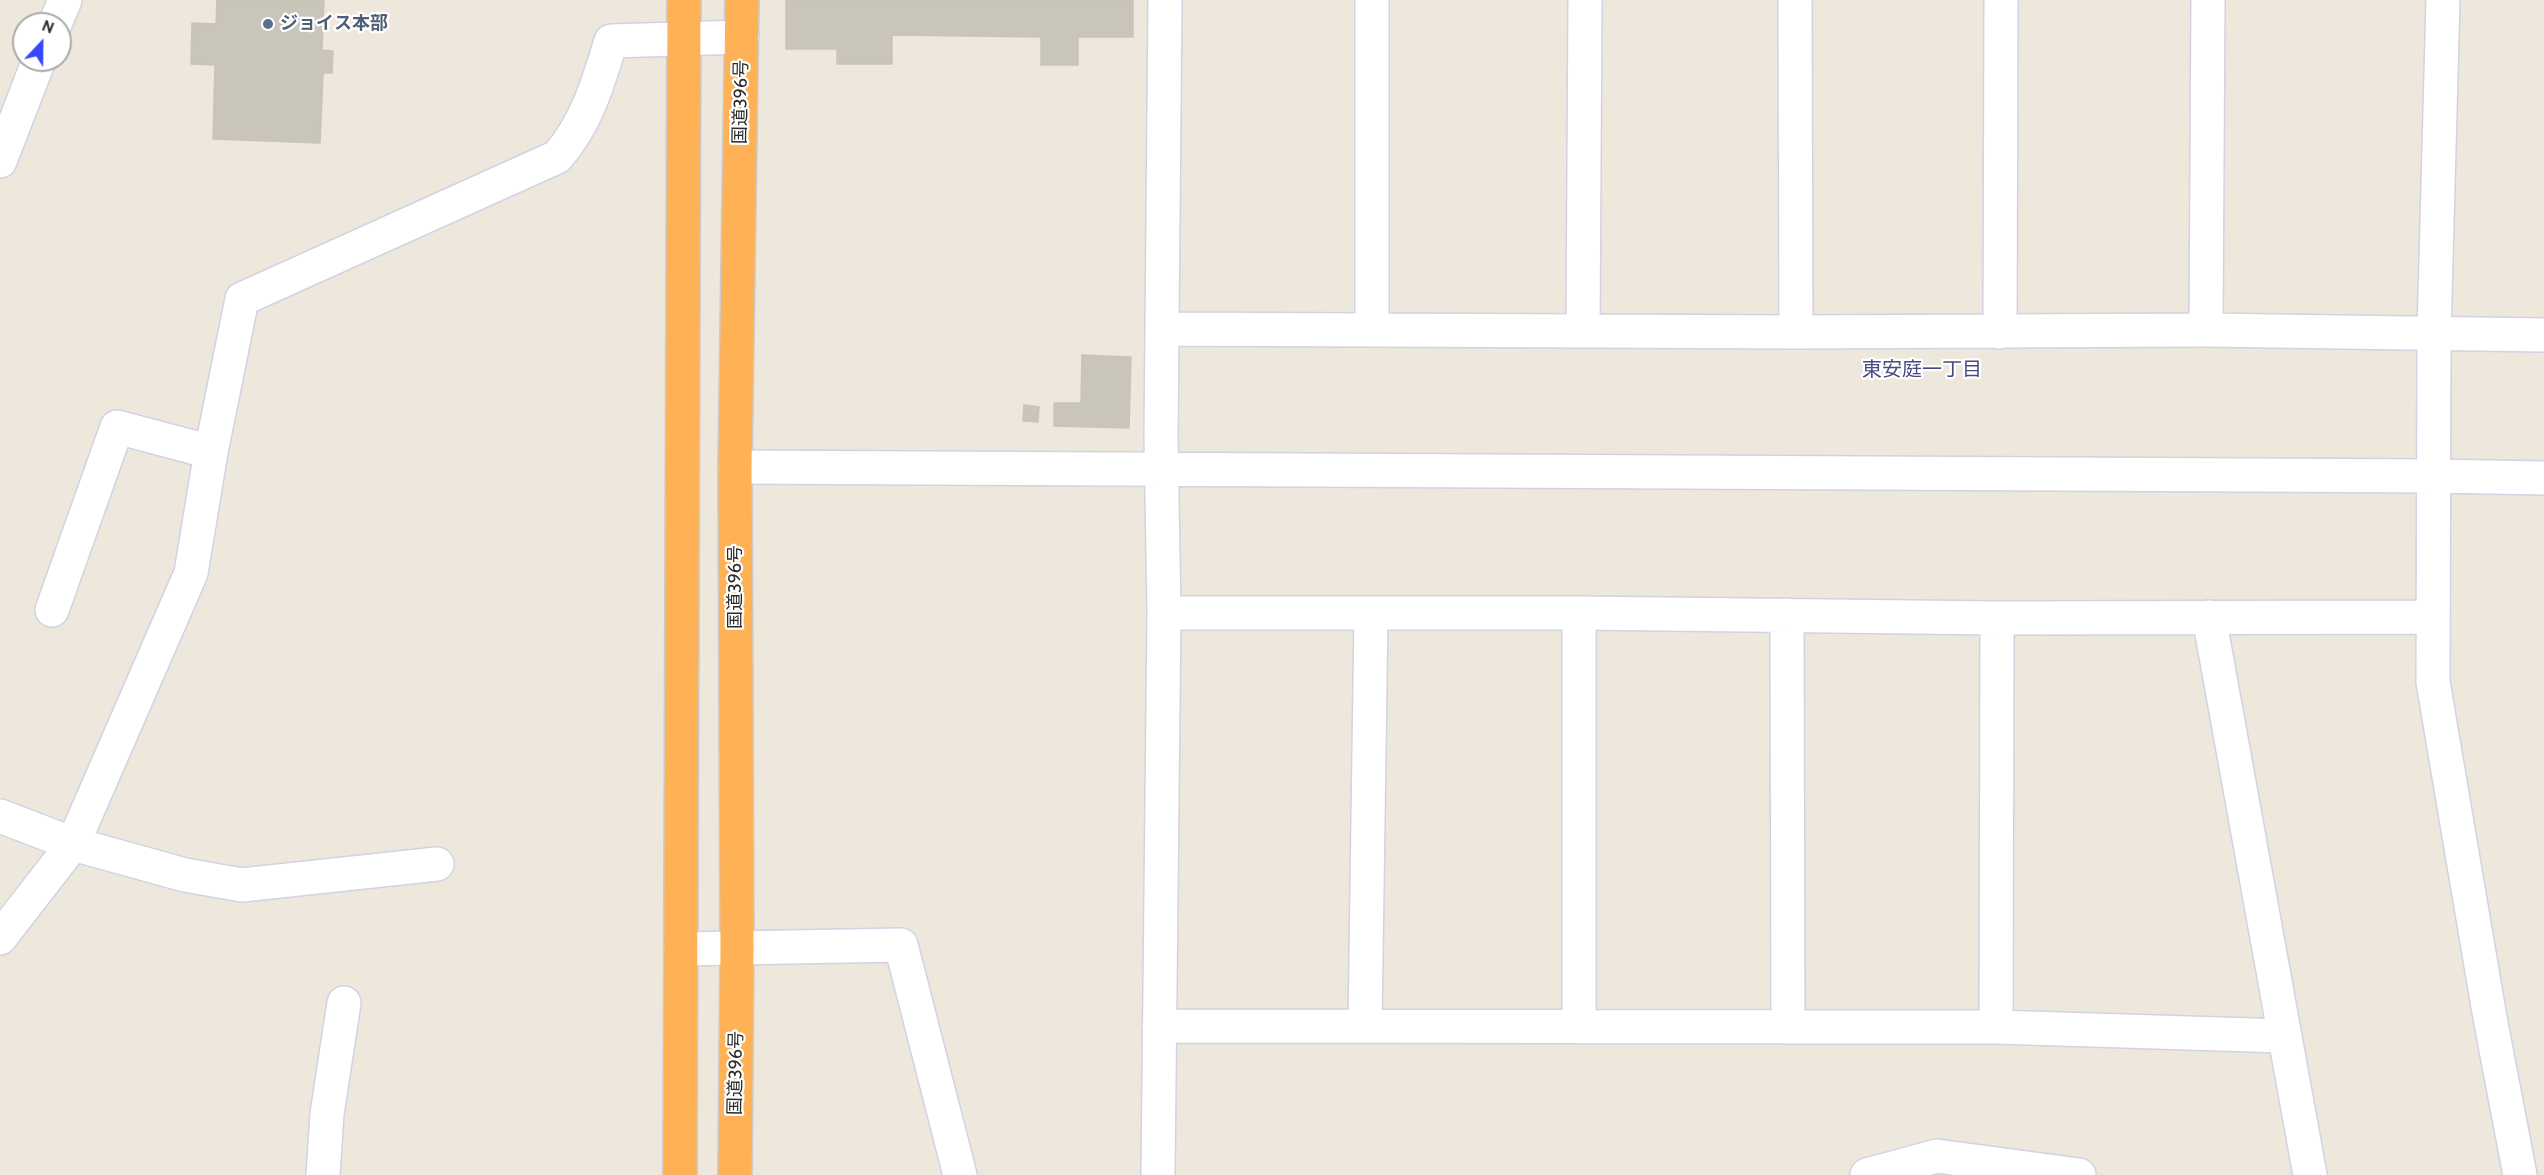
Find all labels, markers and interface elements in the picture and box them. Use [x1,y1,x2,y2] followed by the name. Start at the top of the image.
[12,12,72,72] north arrow
[280,13,388,35] place label: ジョイス本部
[39,16,57,38] text: N
[261,17,275,31] marker: ジョイス本部
[729,60,753,144] street label: 国道396号
[1862,358,1982,382] district label: 東安庭一丁目
[725,545,747,629] street label: 国道396号
[724,1031,748,1115] street label: 国道396号

